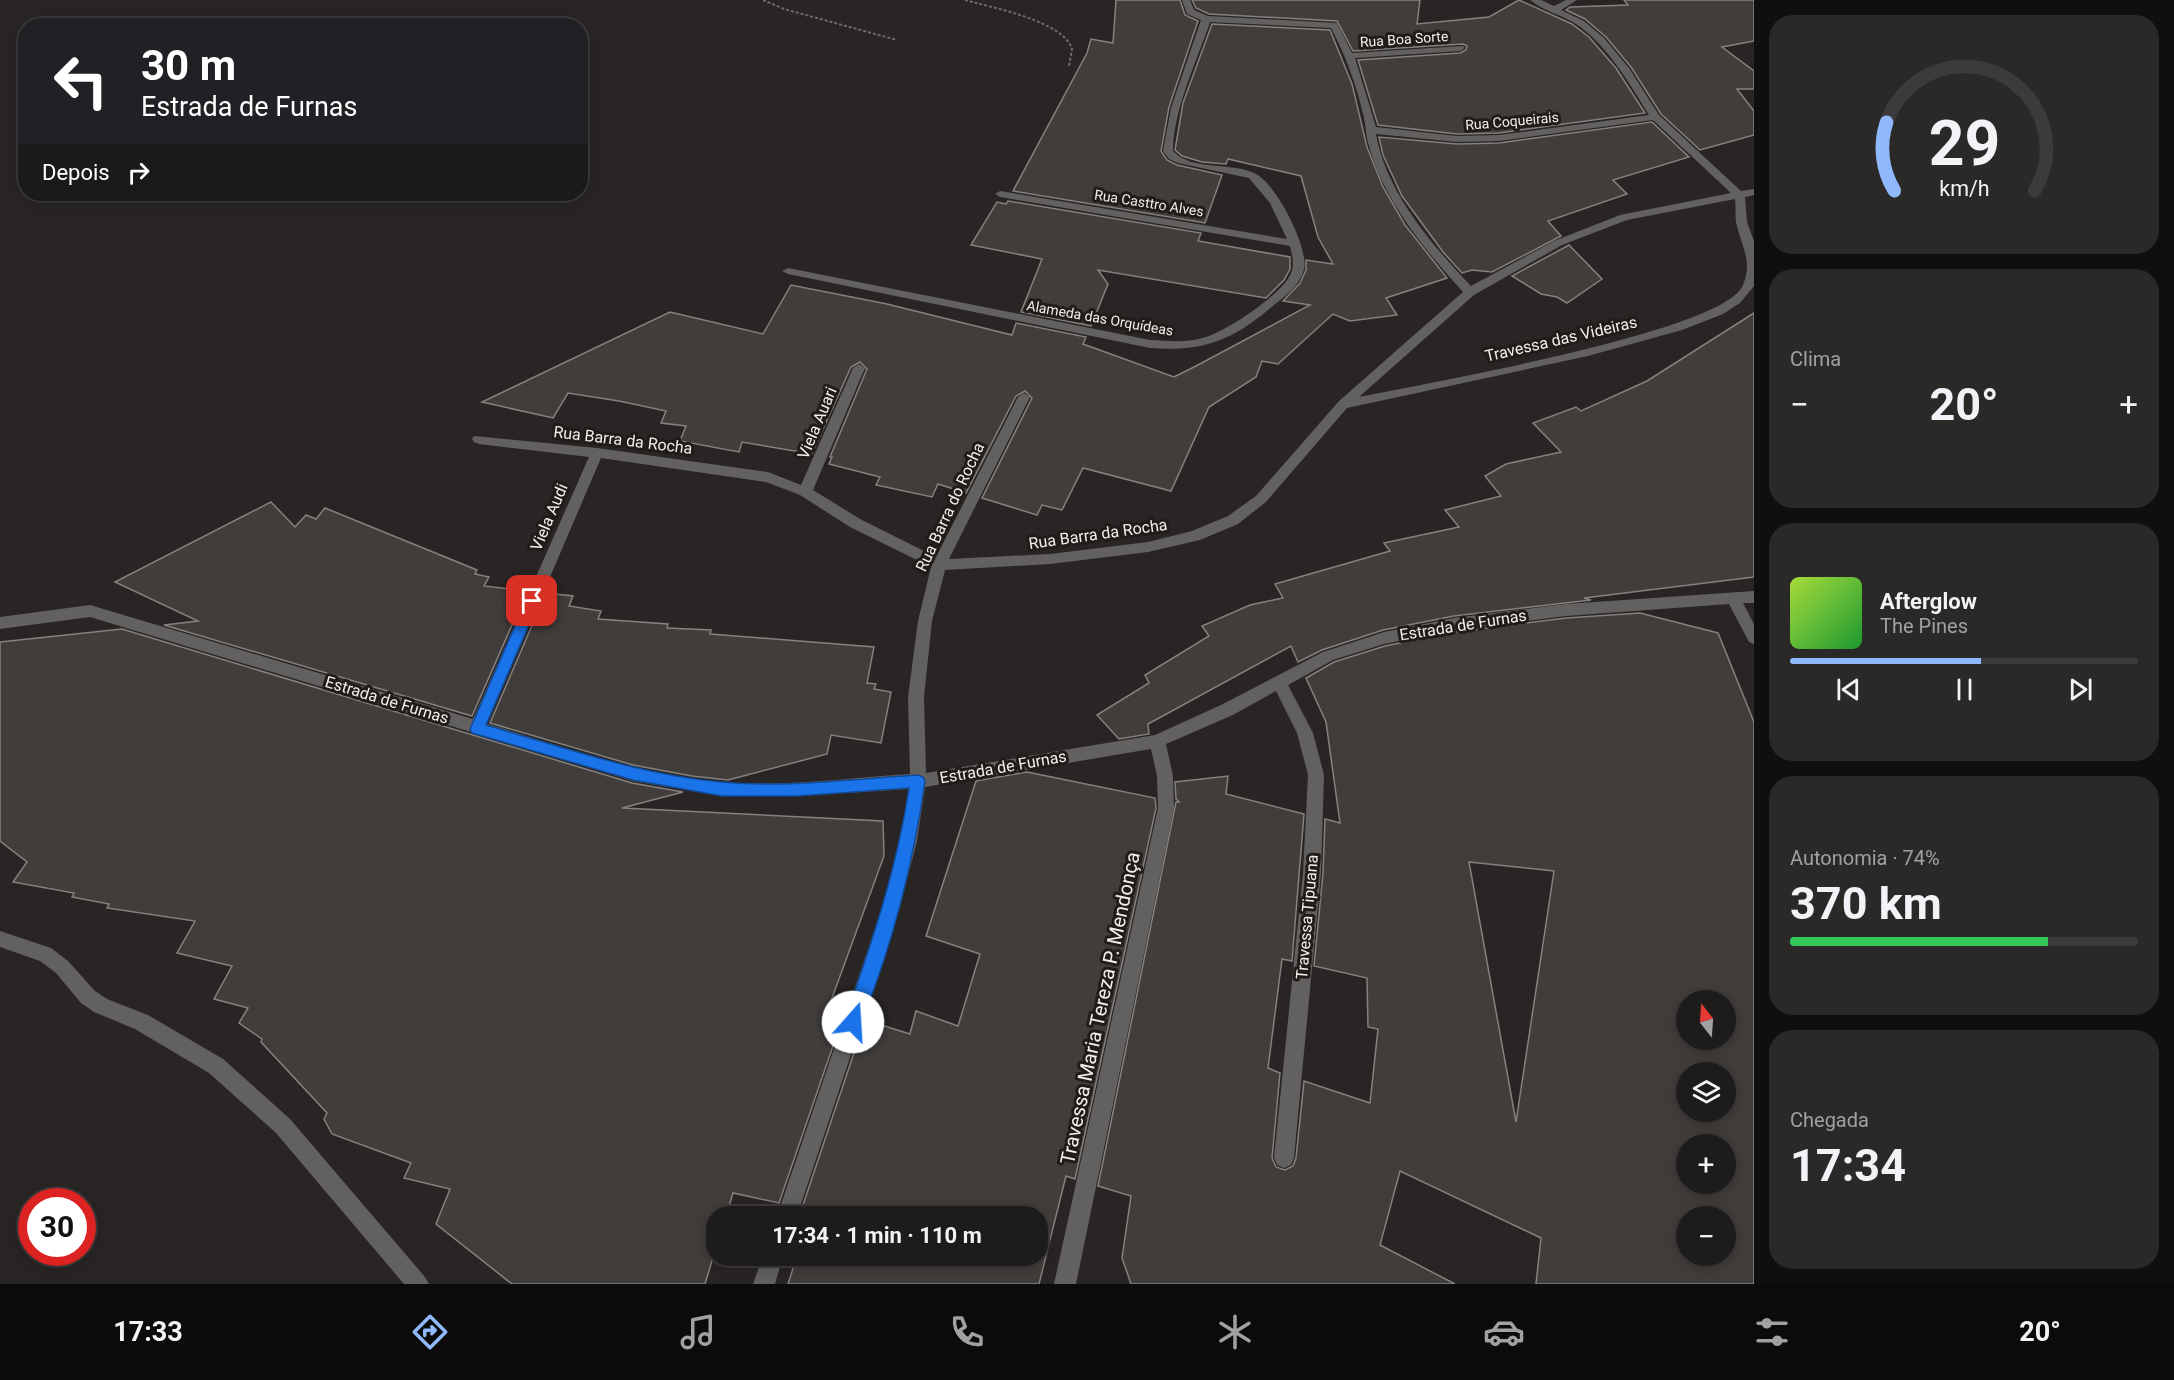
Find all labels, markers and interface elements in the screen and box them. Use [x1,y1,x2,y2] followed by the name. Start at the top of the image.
[1359,28,1449,50] street label: Rua Boa Sorte
[141,41,236,90] text: 30 m
[42,42,120,120] icon: left
[141,91,357,123] text: Estrada de Furnas
[1928,108,2000,181] text: 29
[1465,109,1559,133] street label: Rua Coqueirais
[122,156,155,189] icon: right
[42,160,110,185] text: Depois
[1939,177,1989,202] text: km/h
[1093,186,1205,220] street label: Rua Casttro Alves
[1025,297,1175,339] street label: Alameda das Orquídeas
[1483,312,1639,366] street label: Travessa das Videiras
[1790,347,1841,371] text: Clima
[1929,378,1999,431] text: 20°
[793,384,841,462] street label: Viela Auari
[1790,385,1809,424] text: −
[2119,385,2138,424] text: +
[552,422,694,458] street label: Rua Barra da Rocha
[912,439,988,575] street label: Rua Barra do Rocha
[526,481,572,553] street label: Viela Audi
[1027,515,1169,553] street label: Rua Barra da Rocha
[506,575,557,626] pin
[515,584,548,617] icon: arrive
[1880,589,1977,614] text: Afterglow
[1398,606,1528,644] street label: Estrada de Furnas
[1880,614,1968,638] text: The Pines
[323,672,451,728] street label: Estrada de Furnas
[1832,673,1865,706] icon: previous
[1948,673,1981,706] icon: pause
[2064,673,2097,706] icon: next
[938,747,1068,787] street label: Estrada de Furnas
[1790,846,1940,870] text: Autonomia · 74%
[1055,850,1145,1166] street label: Travessa Maria Tereza P. Mendonça
[1292,854,1322,980] street label: Travessa Tipuana
[1790,877,1942,930] text: 370 km
[821,990,885,1054] position arrow
[1676,990,1736,1050] north arrow
[1676,990,1736,1266] map controls
[1676,1062,1736,1122] button: layers
[1790,1108,1869,1132] text: Chegada
[1676,1134,1736,1194] button: +
[1790,1139,1906,1192] text: 17:34
[18,1188,96,1266] speed limit sign: 30
[1676,1206,1736,1266] button: −
[772,1223,982,1248] text: 17:34 · 1 min · 110 m
[409,1311,451,1353] icon: directions
[677,1311,719,1353] icon: music
[946,1311,988,1353] icon: phone
[1214,1311,1256,1353] icon: climate
[1483,1311,1525,1353] icon: car
[1751,1311,1793,1353] icon: filters
[113,1316,183,1348] text: 17:33
[2019,1316,2061,1348] text: 20°

